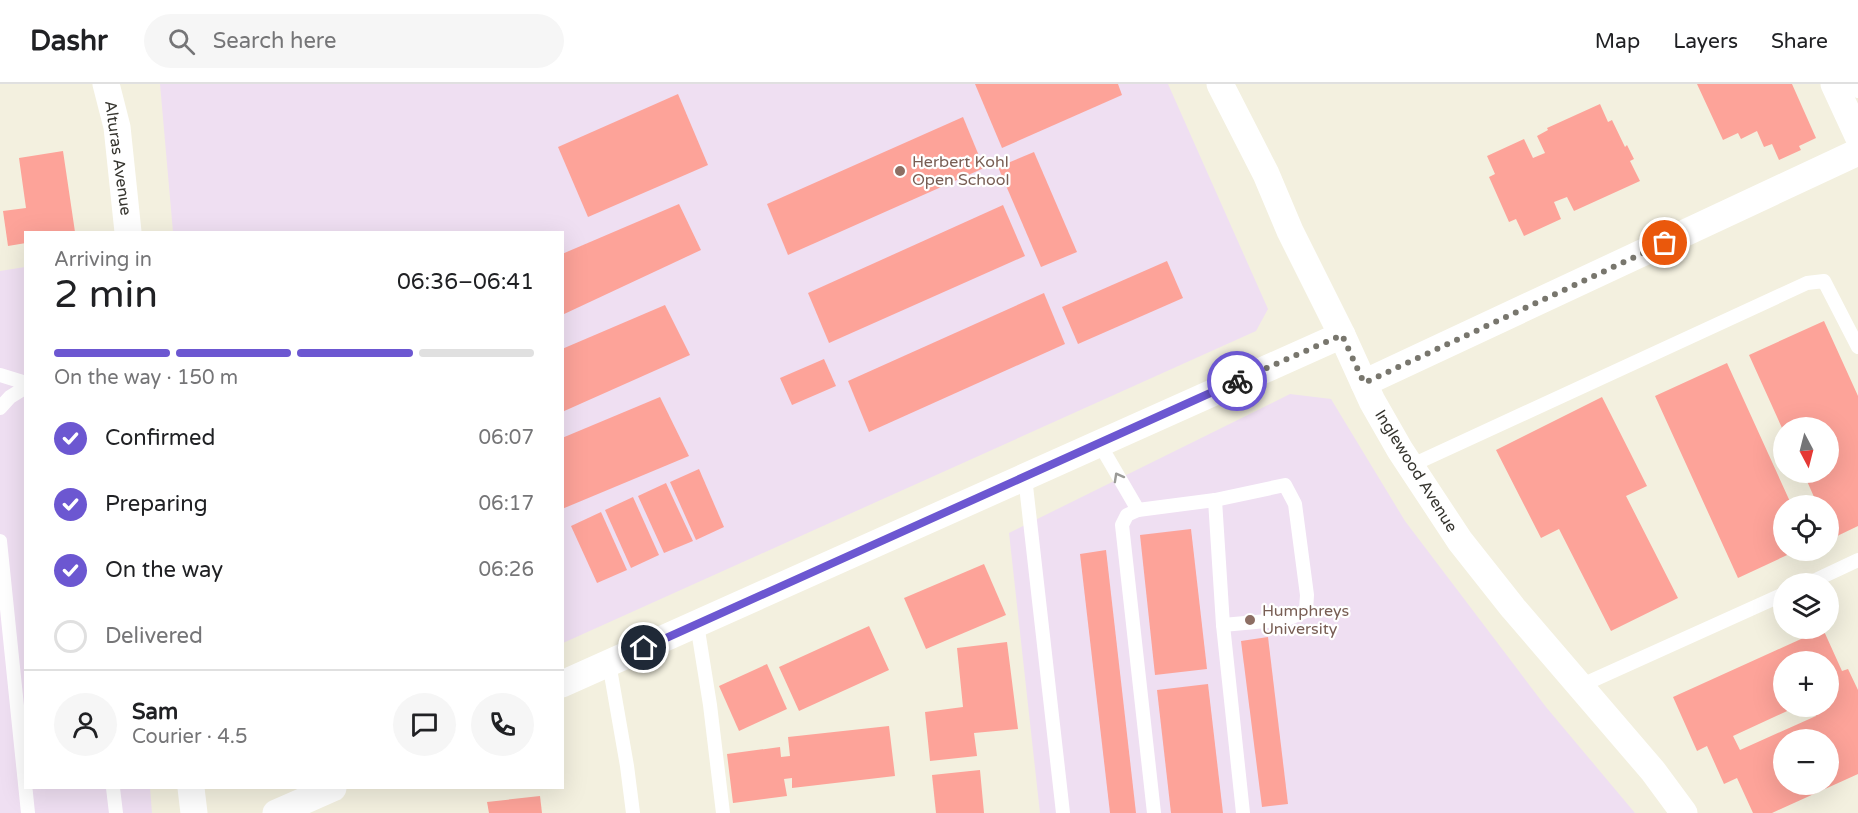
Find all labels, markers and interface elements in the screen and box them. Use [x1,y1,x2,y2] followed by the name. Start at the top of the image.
[144,14,564,68] search box
[30,24,108,58] text: Dashr
[165,25,198,58] icon: search
[213,28,336,54] text: Search here
[1595,29,1640,54] text: Map
[1673,29,1738,54] text: Layers
[1771,29,1828,54] text: Share
[100,99,136,217] street label: Alturas Avenue
[912,152,1009,190] place label: Herbert Kohl Open School
[893,164,907,178] marker: Herbert Kohl Open School
[1639,217,1690,268] pin
[1648,226,1681,259] icon: bag
[54,248,152,272] text: Arriving in
[397,269,534,295] text: 06:36–06:41
[54,271,158,318] text: 2 min
[1207,351,1267,411] courier
[1221,365,1254,398] icon: bike
[54,366,238,390] text: On the way · 150 m
[1370,406,1462,536] street label: Inglewood Avenue
[1773,417,1839,483] north arrow
[1773,417,1839,795] map controls
[54,422,87,455] icon: check
[105,425,215,451] text: Confirmed
[479,426,534,450] text: 06:07
[1113,473,1125,483] one-way arrow
[54,488,87,521] icon: check
[105,491,208,517] text: Preparing
[479,492,534,516] text: 06:17
[1773,495,1839,561] button: locate
[54,554,87,587] icon: check
[105,557,223,583] text: On the way
[479,558,534,582] text: 06:26
[1773,573,1839,639] button: layers
[1262,601,1349,639] place label: Humphreys University
[1243,613,1257,627] marker: Humphreys University
[618,622,669,673] pin
[105,623,203,649] text: Delivered
[627,631,660,664] icon: home
[1773,651,1839,717] button: +
[54,693,117,756] button: person
[393,693,456,756] button: chat
[471,693,534,756] button: phone
[132,699,178,725] text: Sam
[132,725,247,749] text: Courier · 4.5
[1773,729,1839,795] button: −

